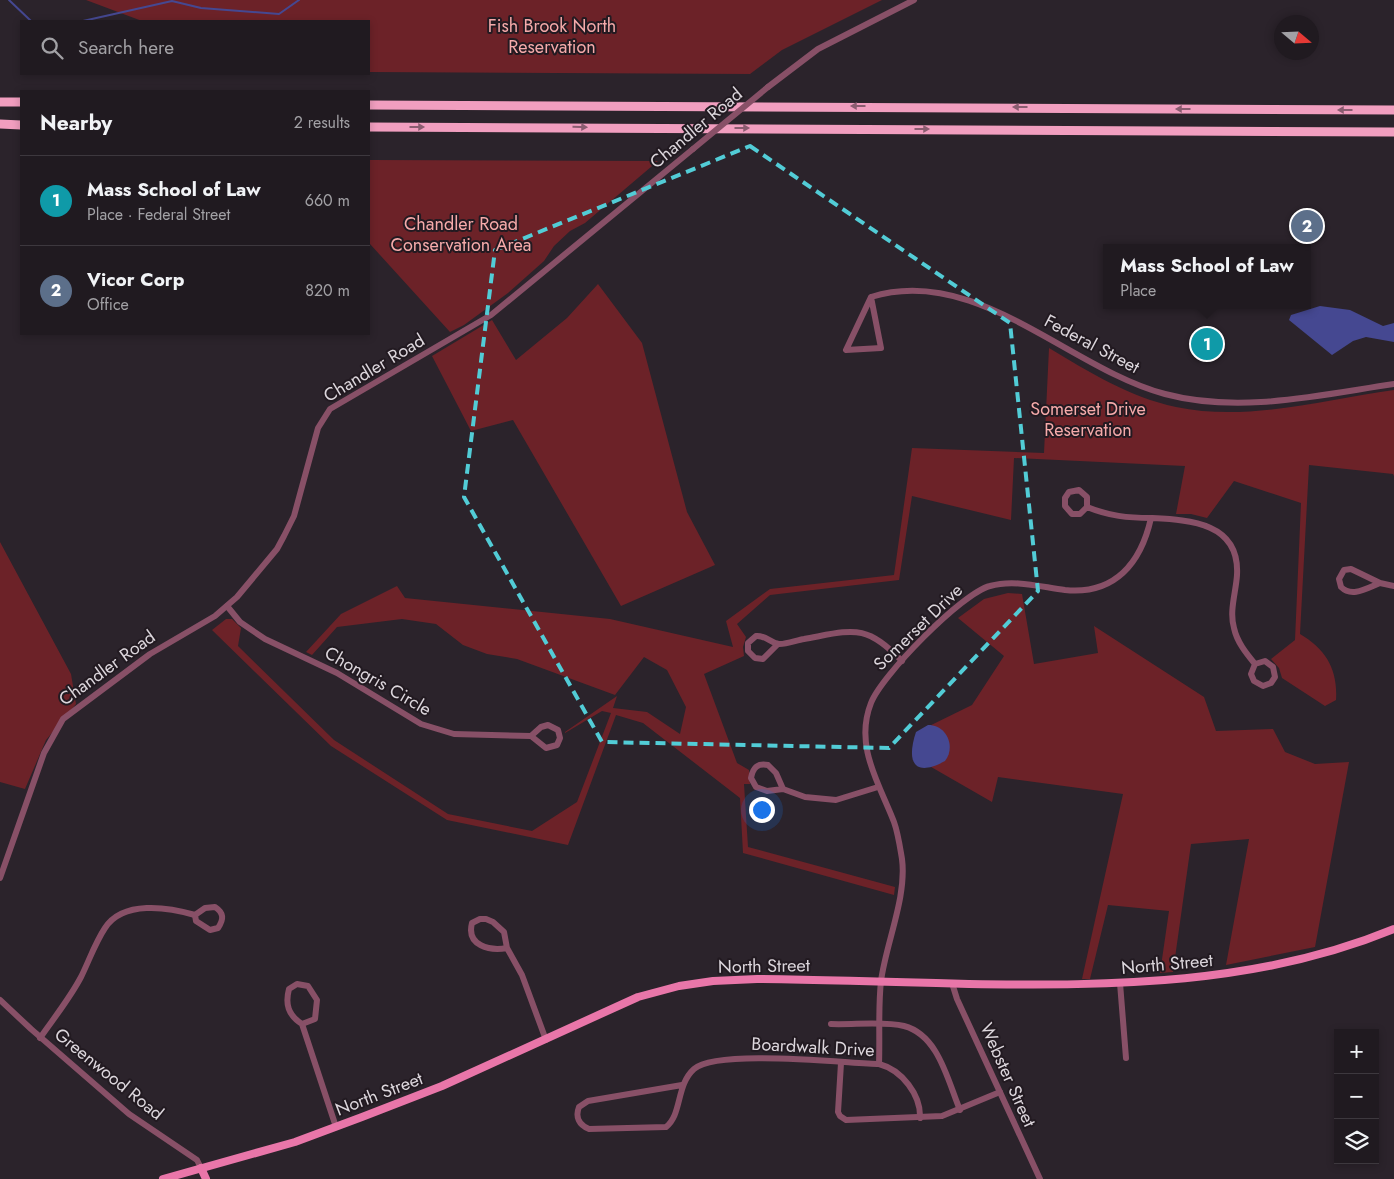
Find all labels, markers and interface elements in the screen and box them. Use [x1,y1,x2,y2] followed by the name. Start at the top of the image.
[488,13,616,60] park label: Fish Brook North Reservation
[1274,15,1319,60] north arrow
[20,20,370,75] search box
[38,34,66,62] icon: search
[78,34,174,61] text: Search here
[644,81,748,175] street label: Chandler Road
[850,102,866,110] one-way arrow
[1012,103,1028,111] one-way arrow
[1175,105,1191,113] one-way arrow
[1337,106,1353,114] one-way arrow
[40,108,112,138] text: Nearby
[294,111,350,134] text: 2 results
[410,123,426,131] one-way arrow
[572,123,588,131] one-way arrow
[735,124,751,132] one-way arrow
[915,125,931,133] one-way arrow
[87,176,261,203] text: Mass School of Law
[52,189,60,212] text: 1
[305,189,350,212] text: 660 m
[87,203,230,226] text: Place · Federal Street
[1291,207,1323,245] pin: 2
[391,211,531,258] park label: Chandler Road Conservation Area
[1103,244,1311,309] popup
[1120,252,1294,279] text: Mass School of Law
[87,266,184,293] text: Vicor Corp
[51,279,61,302] text: 2
[305,279,350,302] text: 820 m
[1120,279,1156,302] text: Place
[87,293,129,316] text: Office
[1040,308,1145,380] street label: Federal Street
[1191,325,1223,363] pin: 1
[318,328,430,408] street label: Chandler Road
[1030,396,1146,443] park label: Somerset Drive Reservation
[867,578,969,676] street label: Somerset Drive
[53,624,161,712] street label: Chandler Road
[320,640,436,722] street label: Chongris Circle
[749,797,775,823] your location
[1120,947,1215,981] street label: North Street
[718,952,811,980] street label: North Street
[973,1019,1043,1132] street label: Webster Street
[49,1022,169,1126] street label: Greenwood Road
[1334,1029,1379,1164] map controls
[1334,1029,1379,1074] button: +
[751,1031,875,1063] street label: Boardwalk Drive
[331,1065,427,1123] street label: North Street
[1334,1074,1379,1119] button: −
[1334,1119,1379,1164] button: layers

